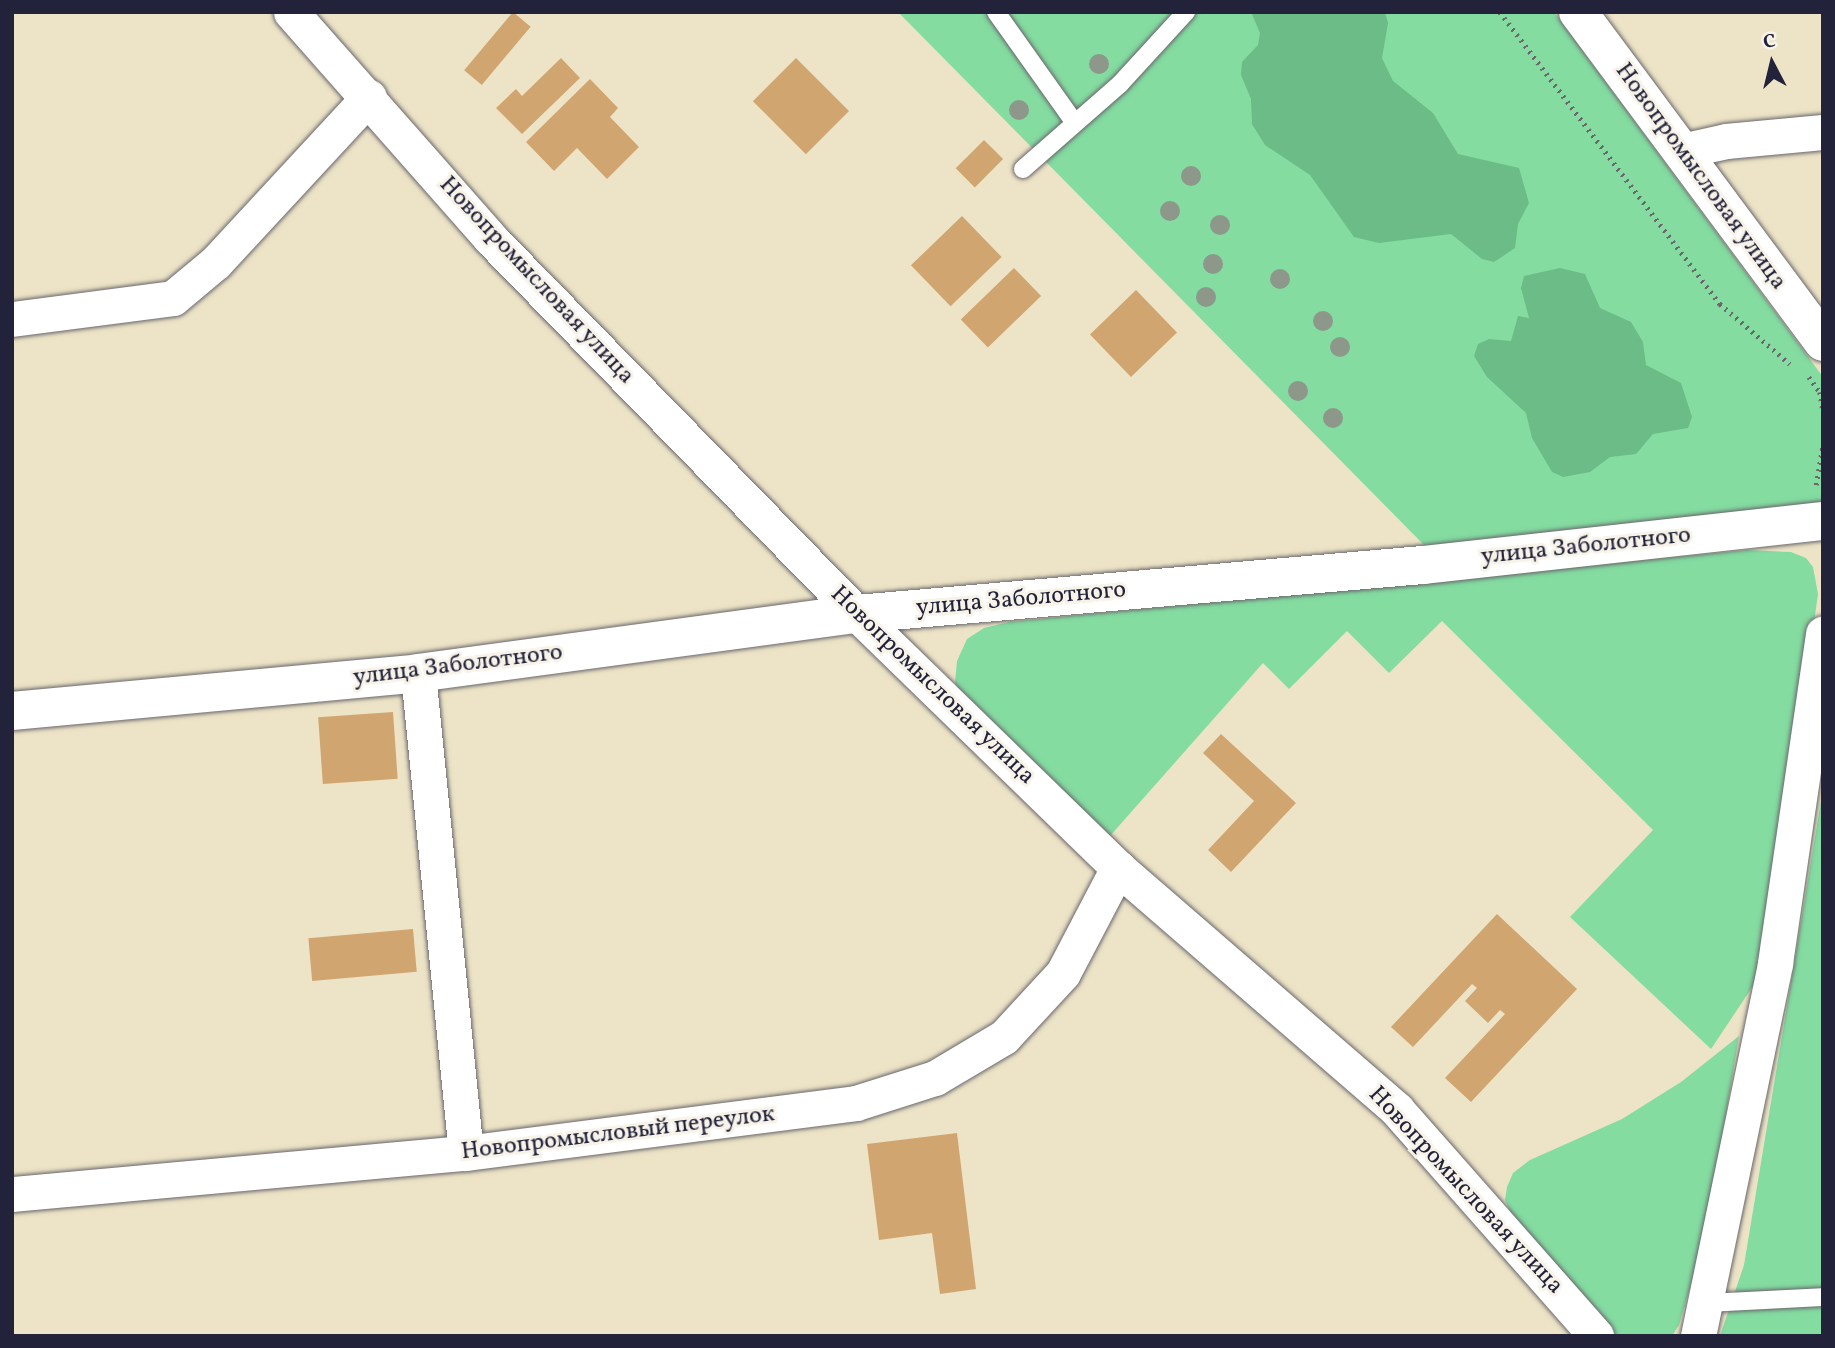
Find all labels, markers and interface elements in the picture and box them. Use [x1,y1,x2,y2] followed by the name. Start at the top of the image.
[1737,28,1807,98] north arrow
[1762,29,1777,56] text: С
[1608,58,1792,296] street label: Новопромысловая улица
[432,171,640,391] street label: Новопромысловая улица
[1480,522,1692,572] street label: улица Заболотного
[915,576,1127,624] street label: улица Заболотного
[823,580,1041,792] street label: Новопромысловая улица
[352,639,564,693] street label: улица Заболотного
[1361,1081,1569,1301] street label: Новопромысловая улица
[460,1100,776,1168] street label: Новопромысловый переулок

